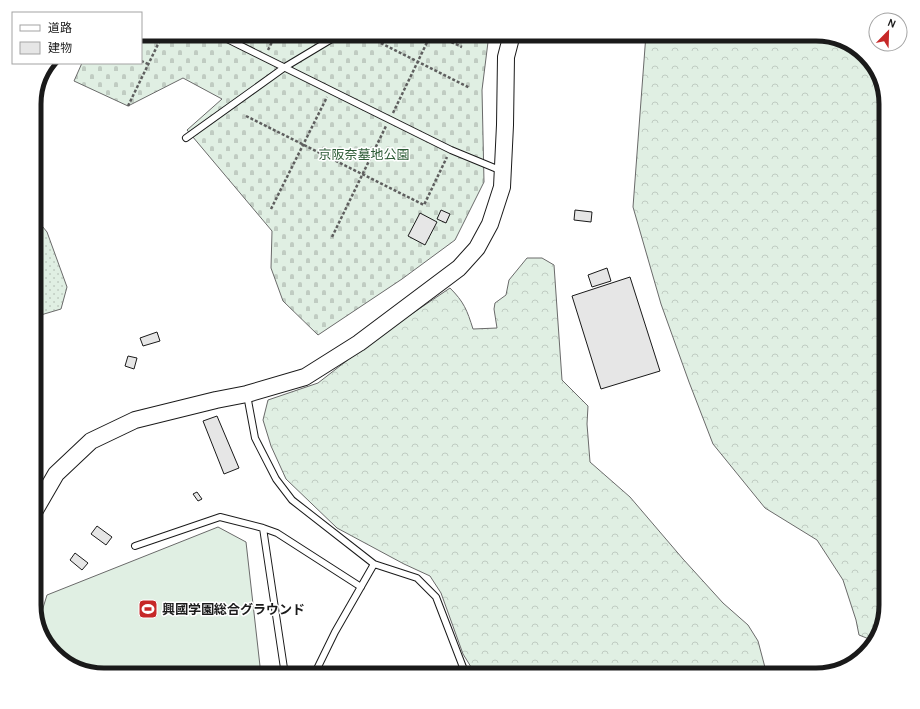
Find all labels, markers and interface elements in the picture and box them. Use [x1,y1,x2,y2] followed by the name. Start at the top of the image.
[12,12,142,64] legend
[868,12,908,52] north arrow
[886,16,898,31] text: N
[48,21,72,35] text: 道路
[48,41,72,55] text: 建物
[318,147,410,162] park label: 京阪奈墓地公園
[137,598,159,620] sports icon: 興國学園総合グラウンド
[162,602,305,617] place label: 興國学園総合グラウンド

